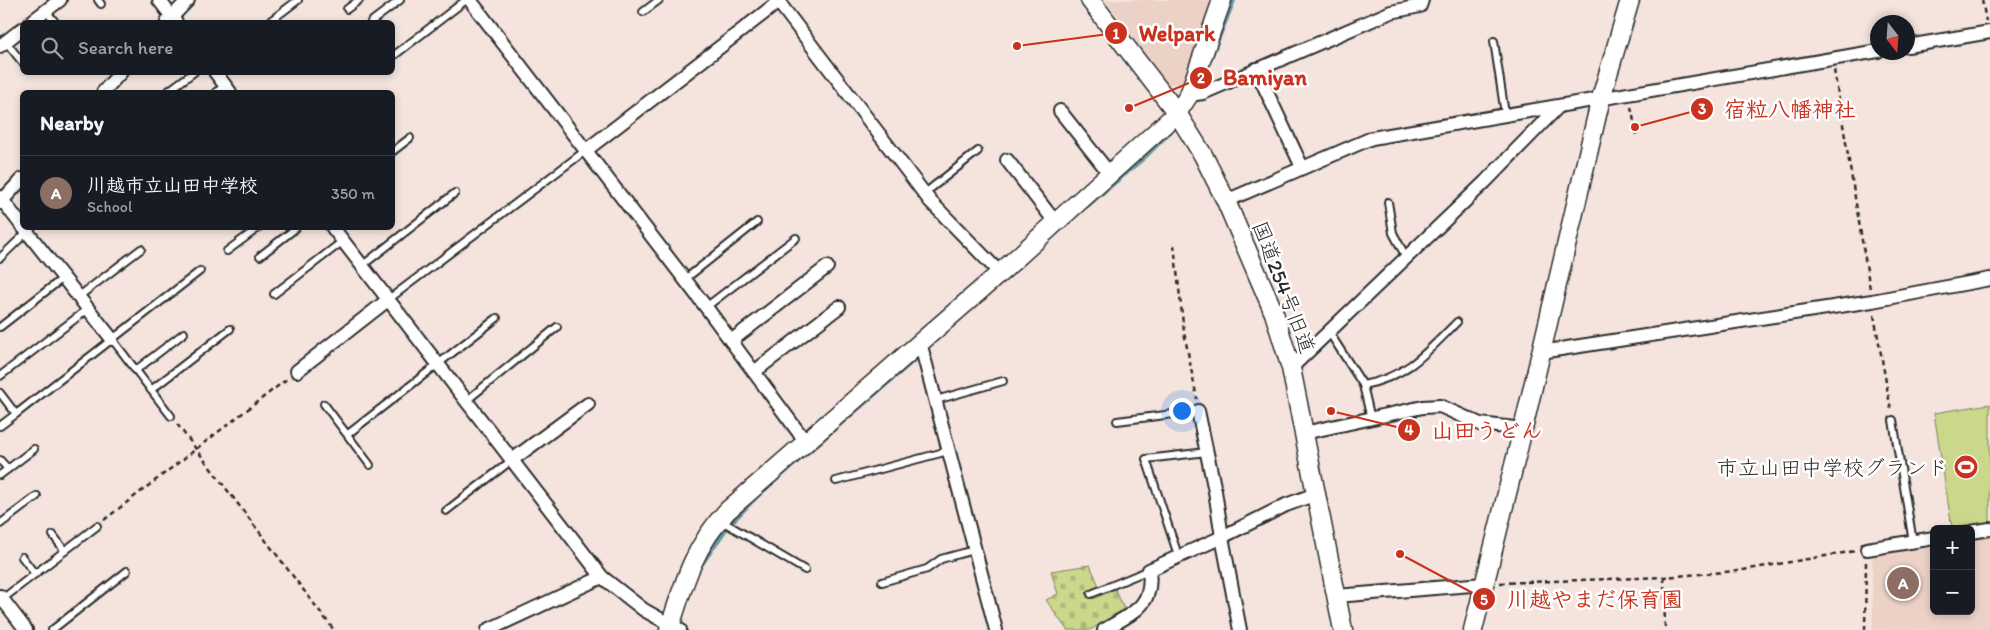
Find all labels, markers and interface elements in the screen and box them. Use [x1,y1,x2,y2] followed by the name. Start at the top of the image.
[1104,15,1225,52] callout: Welpark
[1870,15,1915,60] north arrow
[20,20,395,75] search box
[1139,20,1216,47] text: Welpark
[1113,25,1120,43] text: 1
[38,34,66,62] icon: search
[78,36,173,59] text: Search here
[1188,59,1317,96] callout: Bamiyan
[1223,64,1308,91] text: Bamiyan
[1197,69,1205,87] text: 2
[1689,90,1866,127] callout: 宿粒八幡神社
[1724,96,1856,123] text: 宿粒八幡神社
[1698,100,1706,118] text: 3
[40,110,104,135] text: Nearby
[87,174,258,197] text: 川越市立山田中学校
[51,184,61,203] text: A
[331,184,375,203] text: 350 m
[87,197,133,216] text: School
[1247,217,1321,357] street label: 国道254号旧道
[1169,398,1195,424] your location
[1397,412,1552,449] callout: 山田うどん
[1432,417,1542,444] text: 山田うどん
[1404,421,1414,439] text: 4
[1953,454,1979,480] sports icon: 市立山田中学校グランド
[1717,455,1948,480] place label: 市立山田中学校グランド
[1930,525,1975,615] map controls
[1930,525,1975,570] button: +
[1887,564,1919,602] pin: A
[1930,570,1975,615] button: −
[1472,581,1693,618] callout: 川越やまだ保育園
[1507,586,1683,613] text: 川越やまだ保育園
[1480,591,1488,609] text: 5

